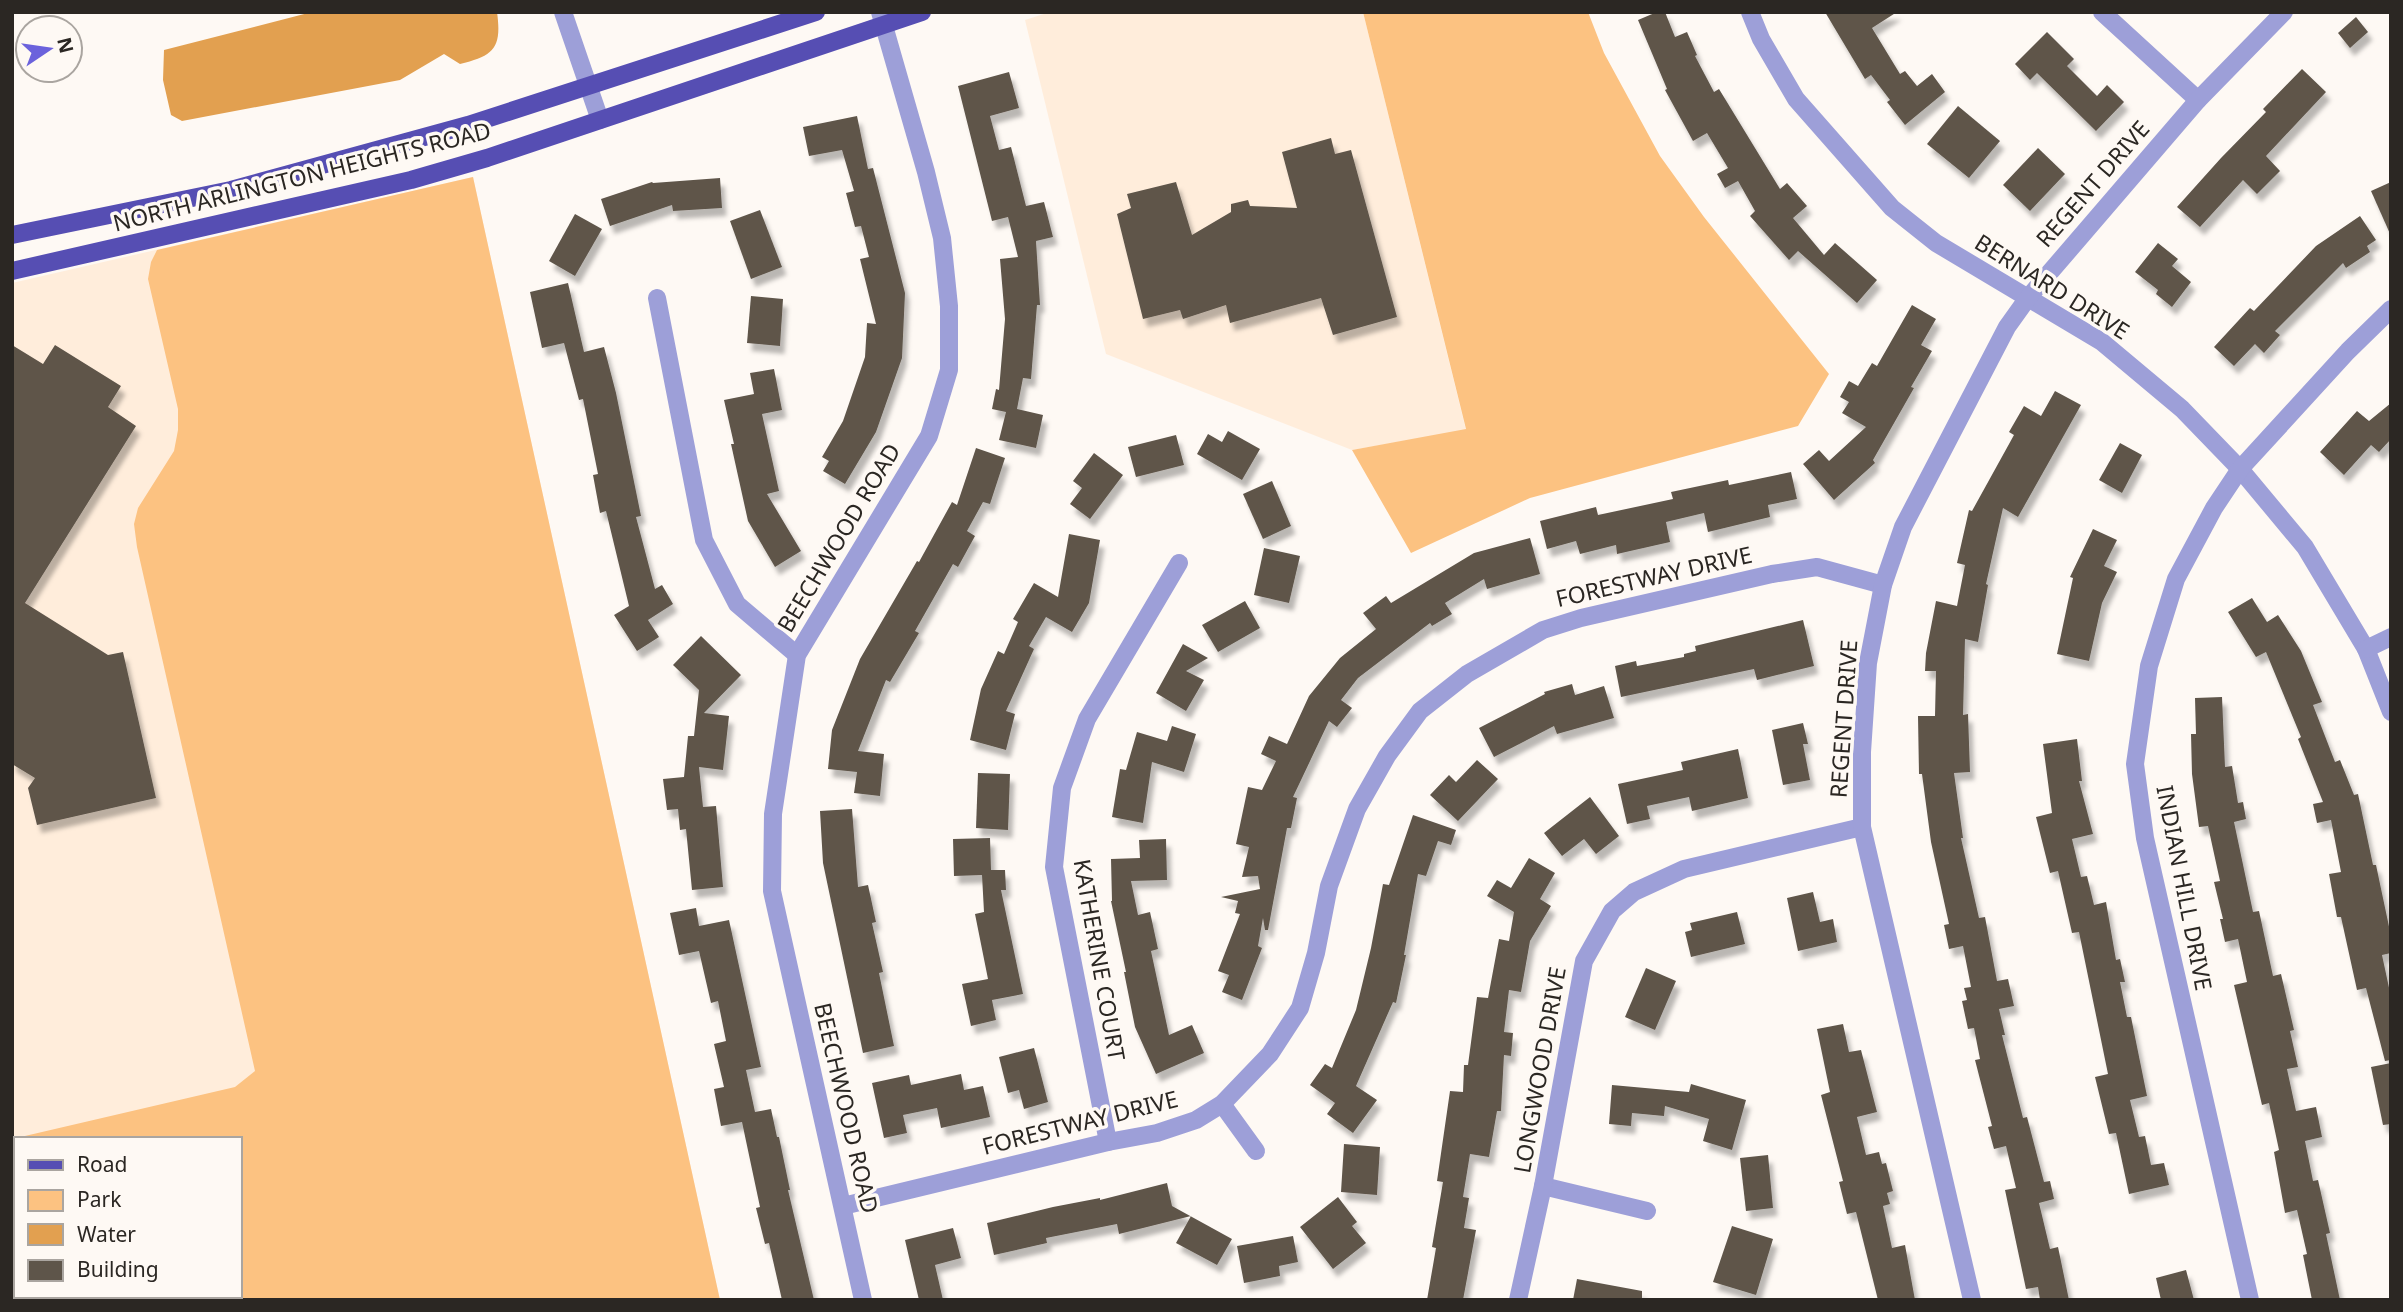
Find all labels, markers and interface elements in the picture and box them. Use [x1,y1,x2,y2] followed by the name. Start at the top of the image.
[14,14,84,84] north arrow
[51,35,80,56] text: N
[2028,113,2156,254] street label: REGENT DRIVE
[109,114,494,239] street label: NORTH ARLINGTON HEIGHTS ROAD
[1969,226,2136,347] street label: BERNARD DRIVE
[769,437,907,638] street label: BEECHWOOD ROAD
[1552,538,1755,614] street label: FORESTWAY DRIVE
[1822,639,1864,799] street label: REGENT DRIVE
[2149,782,2221,993] street label: INDIAN HILL DRIVE
[1066,856,1134,1063] street label: KATHERINE COURT
[1505,964,1573,1176] street label: LONGWOOD DRIVE
[807,999,887,1216] street label: BEECHWOOD ROAD
[979,1082,1181,1162] street label: FORESTWAY DRIVE
[14,1137,242,1298] legend
[77,1150,127,1178] text: Road
[77,1185,122,1213] text: Park
[77,1220,136,1248] text: Water
[77,1255,159,1283] text: Building

